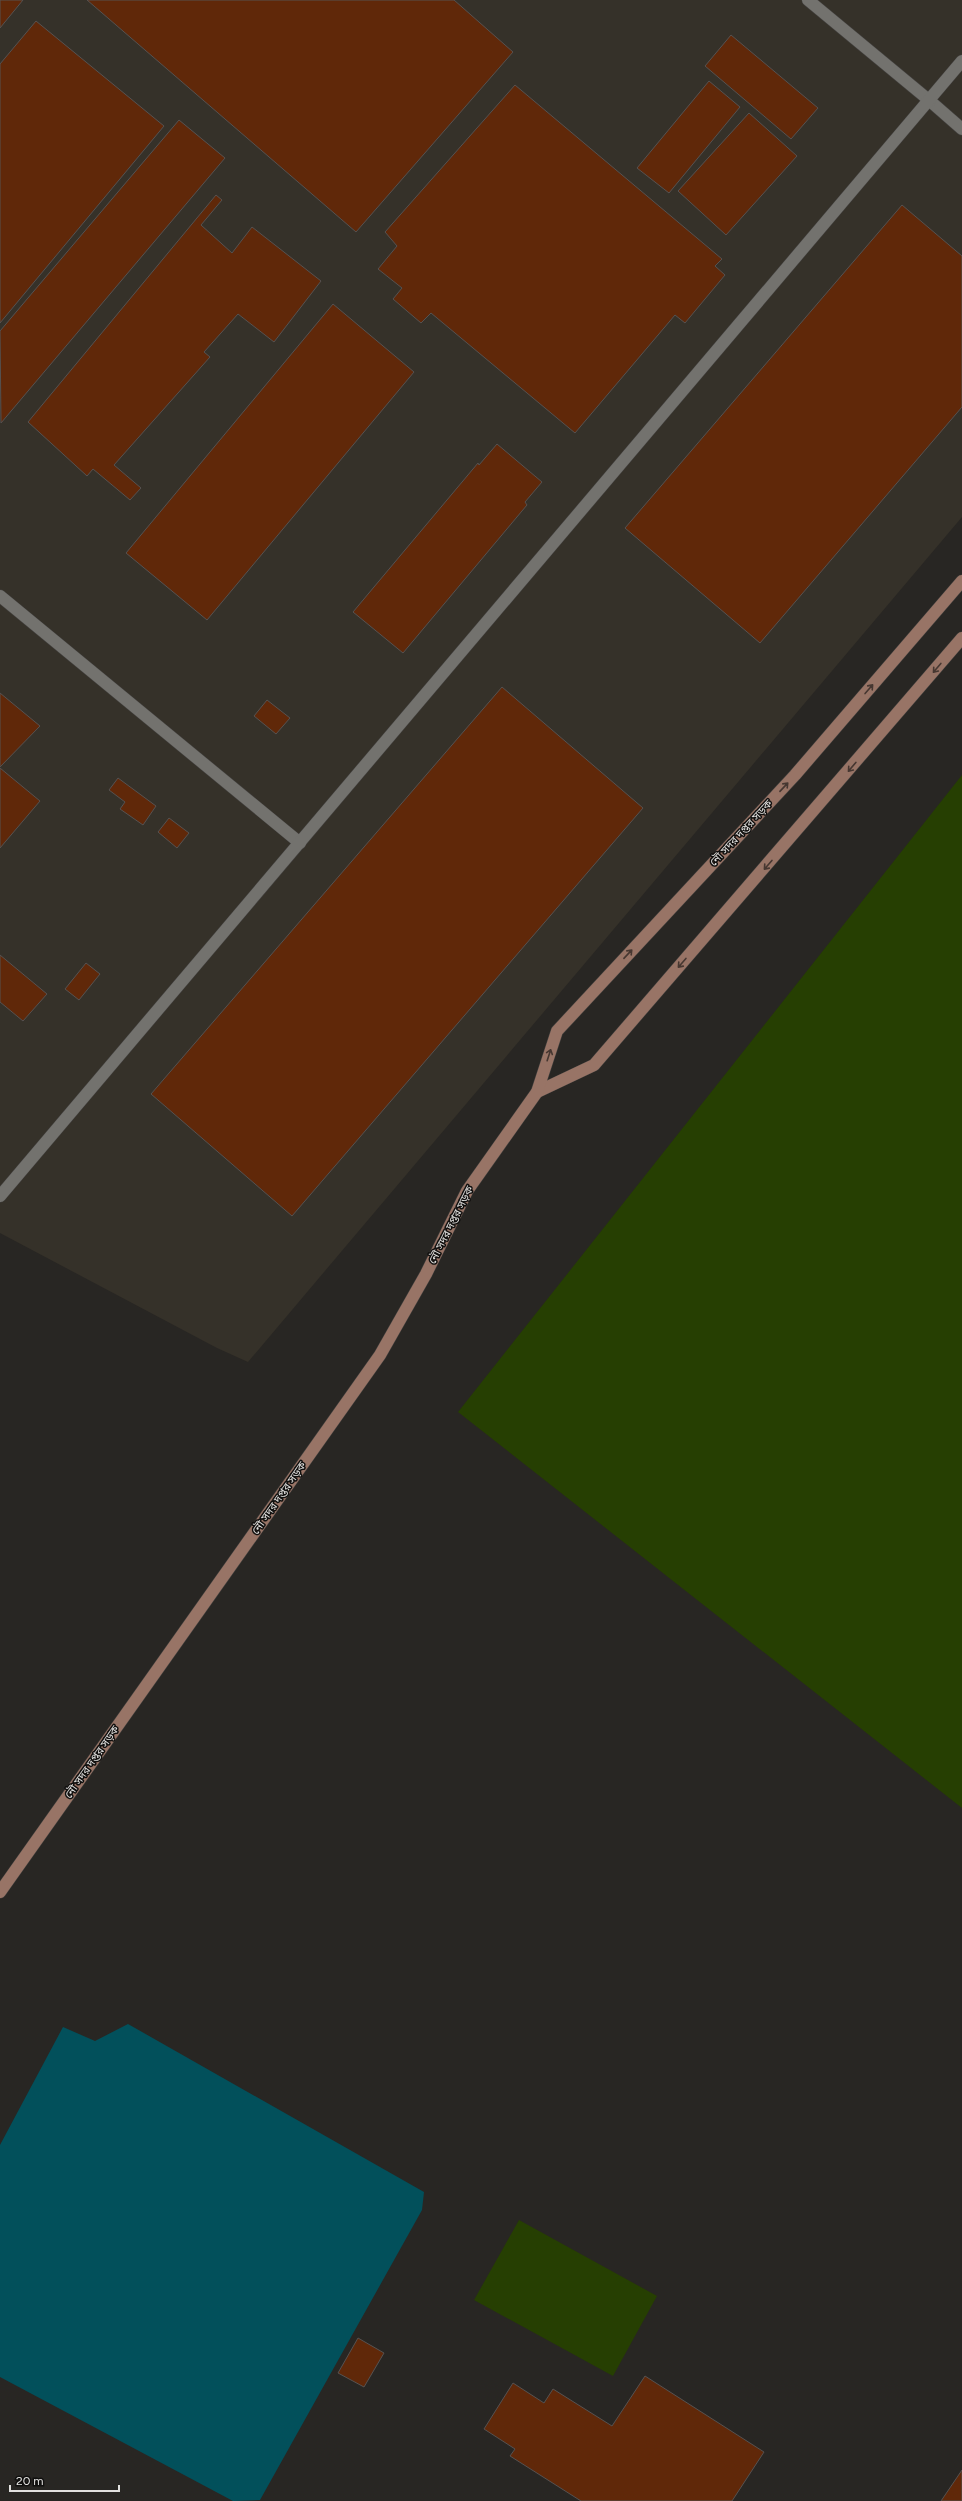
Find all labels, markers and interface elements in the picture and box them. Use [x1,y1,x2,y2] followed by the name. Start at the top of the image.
[932,662,941,673] one-way arrow
[864,684,873,694] one-way arrow
[848,761,857,772] one-way arrow
[779,782,788,792] one-way arrow
[707,797,775,869] street label: নৌ সদর দপ্তর সড়ক
[763,860,772,870] one-way arrow
[624,949,633,959] one-way arrow
[678,958,687,969] one-way arrow
[546,1049,553,1062] one-way arrow
[426,1184,476,1266] street label: নৌ সদর দপ্তর সড়ক
[249,1459,309,1537] street label: নৌ সদর দপ্তর সড়ক
[62,1723,122,1801] street label: নৌ সদর দপ্তর সড়ক
[10,2467,119,2493] scale bar
[16,2474,44,2488] text: 20 m

